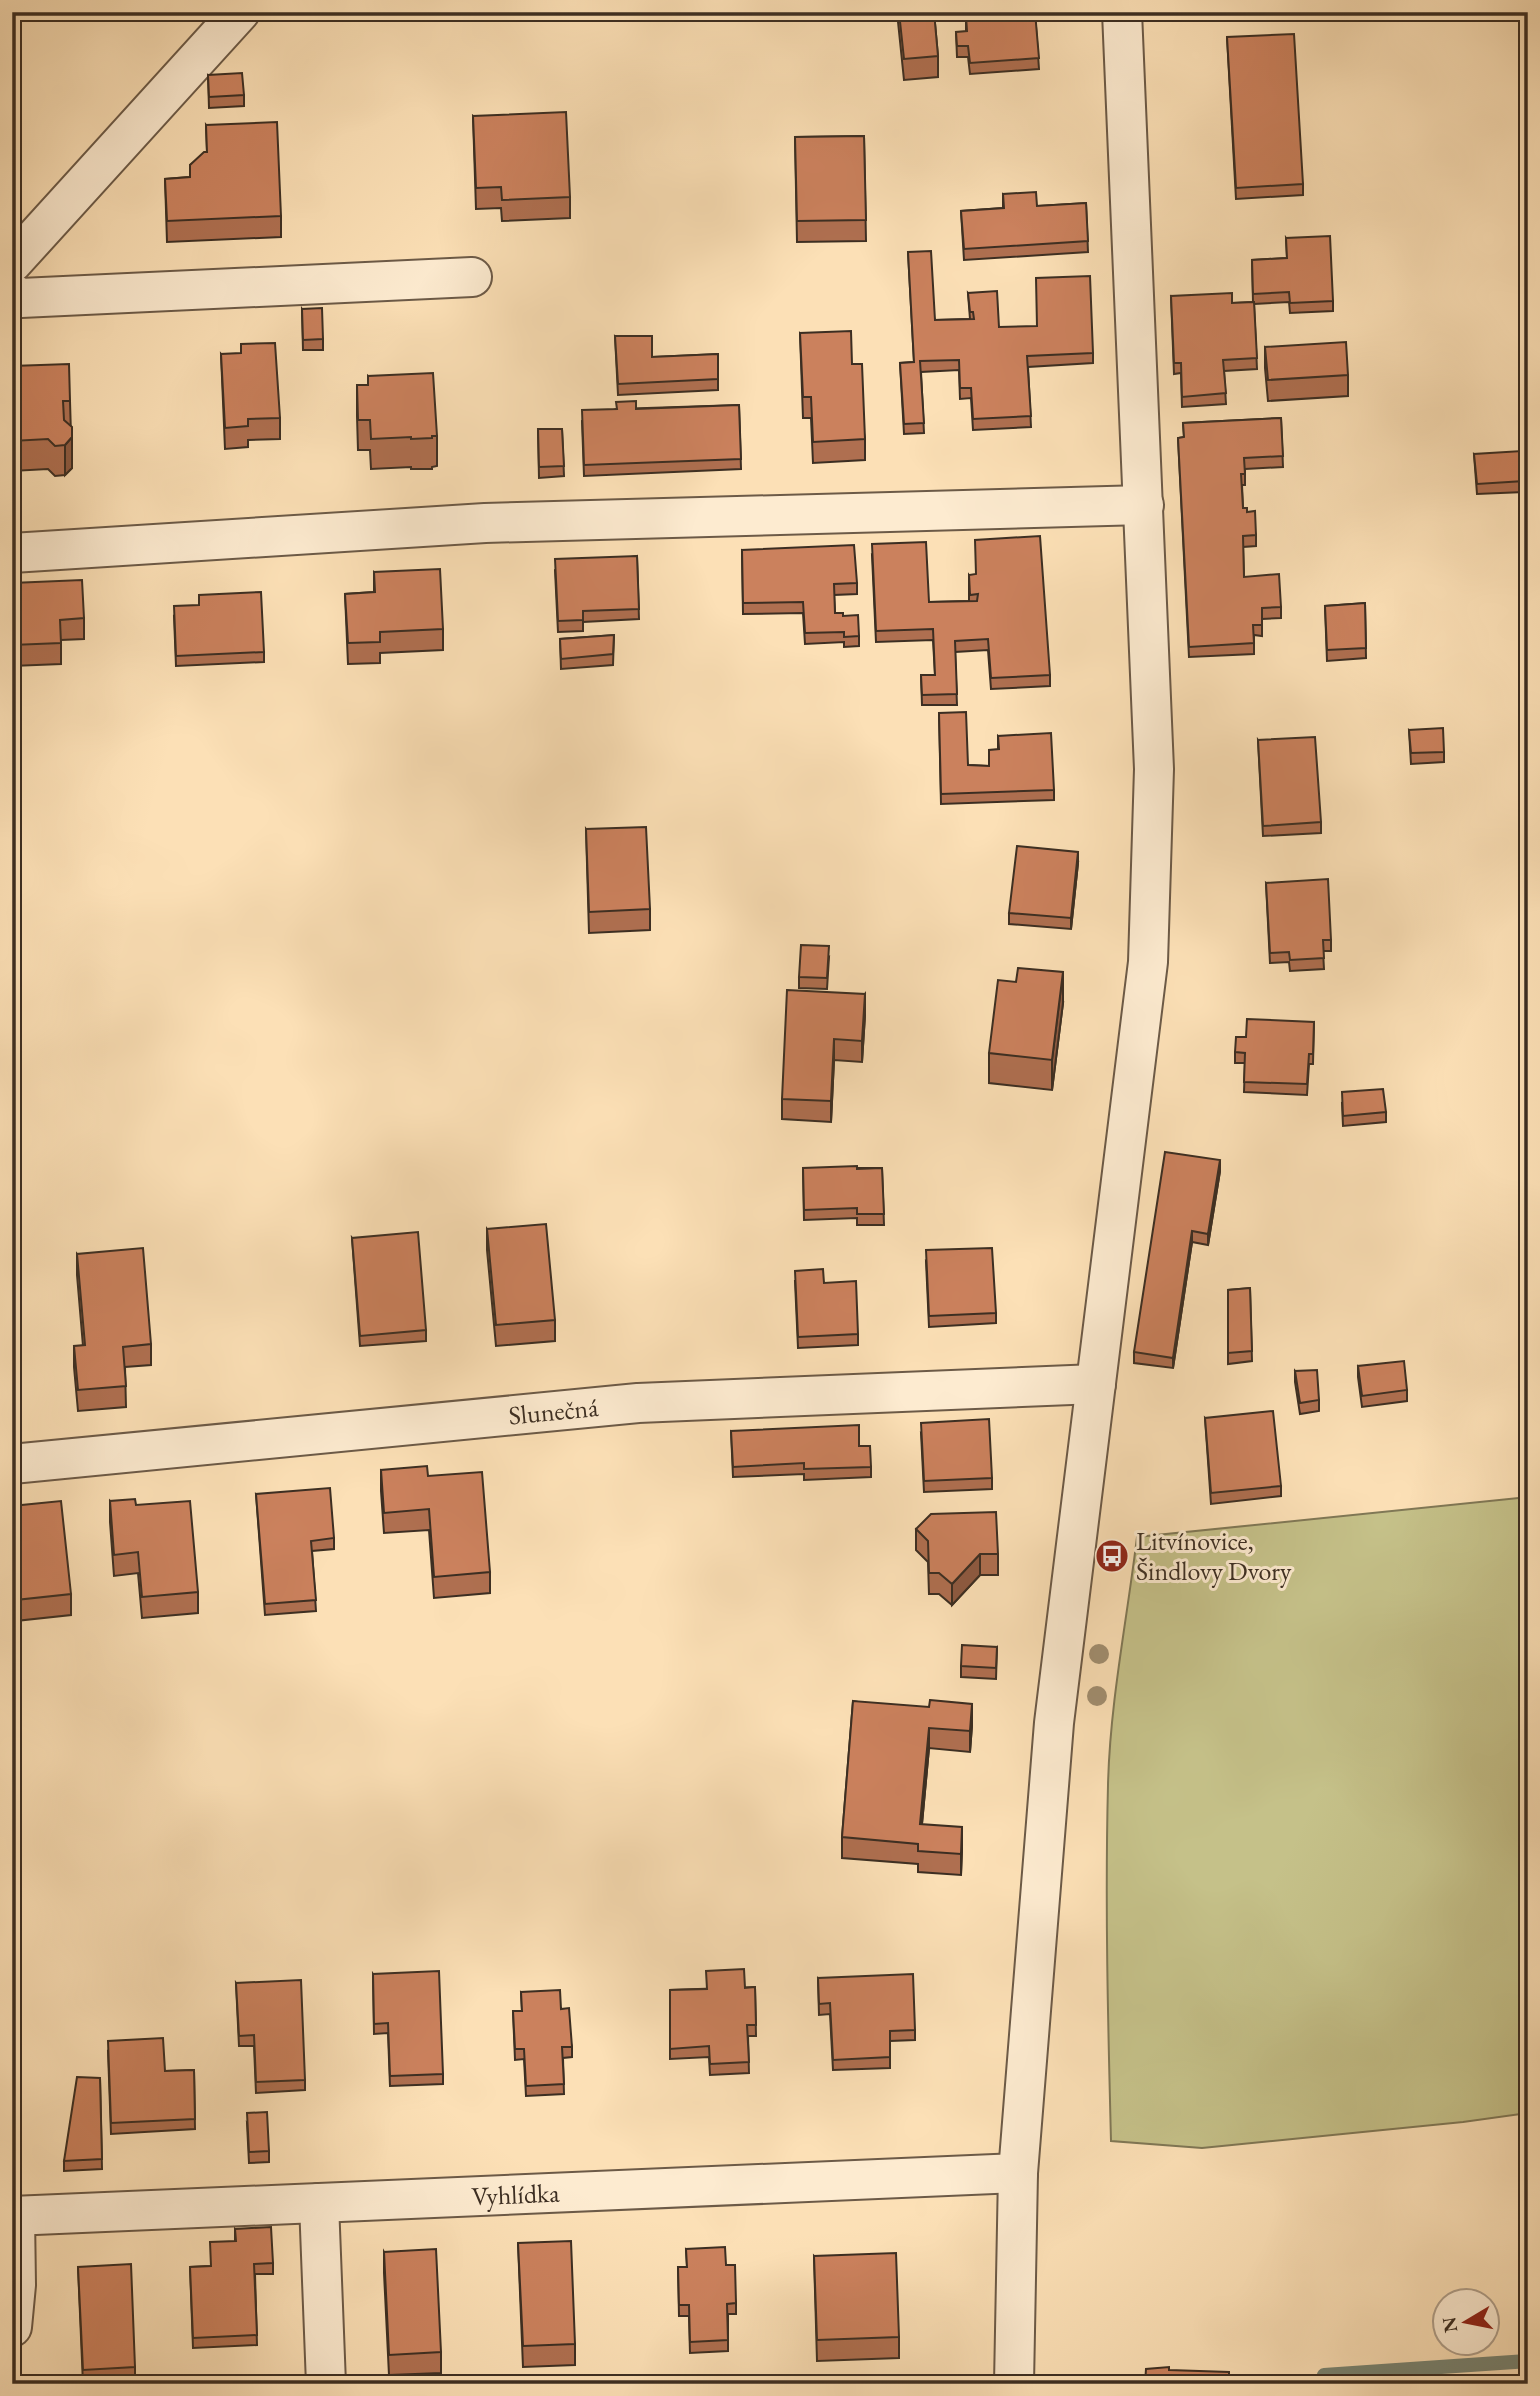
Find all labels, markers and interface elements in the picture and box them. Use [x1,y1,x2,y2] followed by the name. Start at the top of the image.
[507,1390,600,1433] street label: Slunečná
[1136,1524,1292,1588] place label: Litvínovice, Šindlovy Dvory
[1093,1537,1131,1575] bus stop icon: Litvínovice, Šindlovy Dvory
[471,2176,561,2213] street label: Vyhlídka
[1432,2288,1502,2358] north arrow
[1436,2315,1463,2335] text: N

